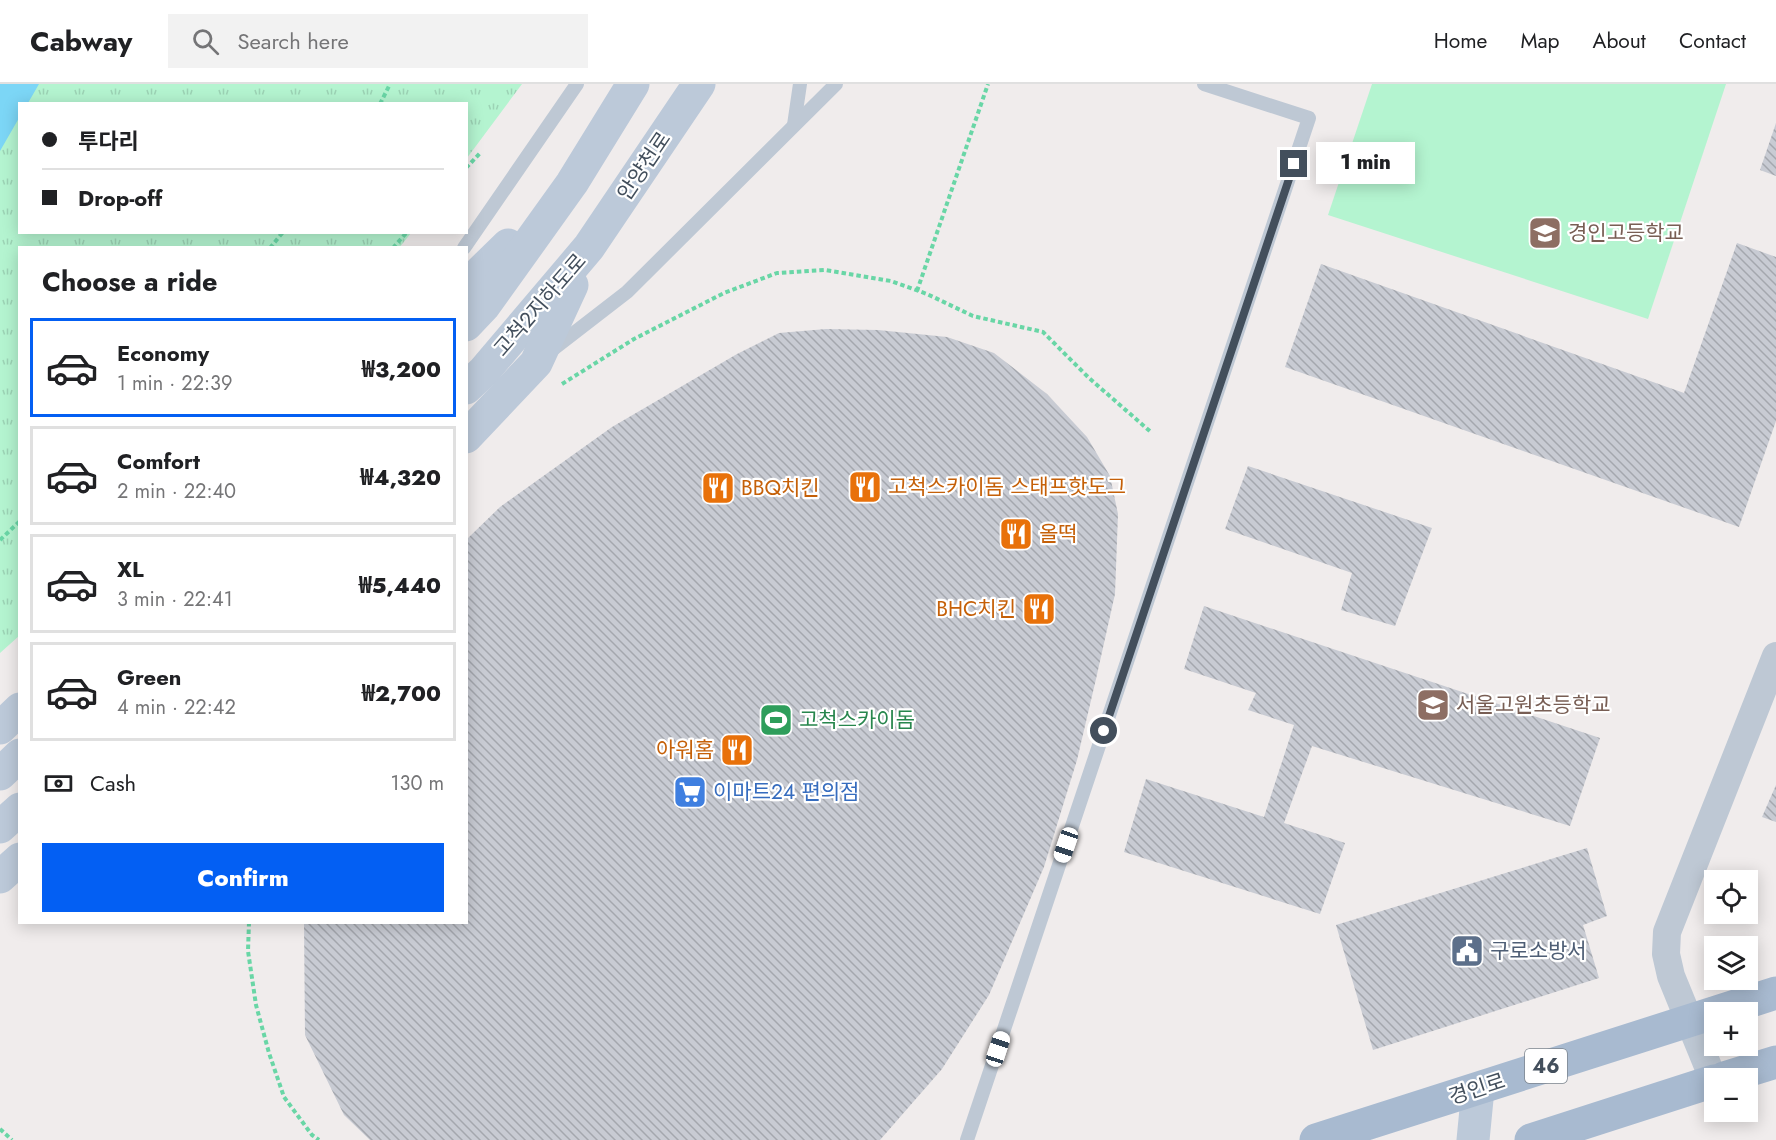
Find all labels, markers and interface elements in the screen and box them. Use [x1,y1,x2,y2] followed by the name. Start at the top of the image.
[168,14,588,68] search box
[30,21,132,62] text: Cabway
[189,25,222,58] icon: search
[237,25,349,57] text: Search here
[1434,26,1487,56] text: Home
[1520,26,1560,56] text: Map
[1593,26,1646,56] text: About
[1679,26,1746,56] text: Contact
[78,125,139,157] text: 투다리
[610,126,678,206] street label: 안양천로
[1315,143,1414,185] callout: 1 min
[1340,148,1391,177] text: 1 min
[1280,150,1307,177] route end
[78,182,162,214] text: Drop-off
[1527,215,1563,251] school or university icon: 경인고등학교
[1568,218,1684,248] place label: 경인고등학교
[487,247,593,363] street label: 고척2지하도로
[42,262,217,301] text: Choose a ride
[117,337,209,369] text: Economy
[45,341,99,395] icon: car
[362,353,441,385] text: ₩3,200
[117,369,233,398] text: 1 min · 22:39
[117,445,200,477] text: Comfort
[45,449,99,503] icon: car
[360,461,441,493] text: ₩4,320
[847,469,883,505] restaurant icon: 고척스카이돔 스태프핫도그
[700,470,736,506] restaurant icon: BBQ치킨
[888,472,1126,502] place label: 고척스카이돔 스태프핫도그
[741,473,820,503] place label: BBQ치킨
[117,477,236,506] text: 2 min · 22:40
[998,516,1034,552] restaurant icon: 올떡
[1039,519,1078,549] place label: 올떡
[117,553,144,585] text: XL
[45,557,99,611] icon: car
[359,569,441,601] text: ₩5,440
[117,585,233,614] text: 3 min · 22:41
[1021,591,1057,627] restaurant icon: BHC치킨
[936,594,1016,624] place label: BHC치킨
[117,661,181,693] text: Green
[45,665,99,719] icon: car
[362,677,441,709] text: ₩2,700
[1415,687,1451,723] school or university icon: 서울고원초등학교
[1456,690,1611,720] place label: 서울고원초등학교
[117,693,236,722] text: 4 min · 22:42
[758,702,794,738] sports icon: 고척스카이돔
[799,705,915,735] place label: 고척스카이돔
[1090,717,1117,744] route start
[719,732,755,768] restaurant icon: 아워홈
[656,735,714,765] place label: 아워홈
[42,767,75,800] icon: cash
[90,767,136,799] text: Cash
[390,769,444,798] text: 130 m
[672,774,708,810] supermarket icon: 이마트24 편의점
[713,777,859,807] place label: 이마트24 편의점
[1052,825,1080,865] car
[42,843,444,912] button: Confirm
[1704,870,1758,1122] map controls
[1704,870,1758,924] button: locate
[1449,933,1485,969] public building icon: 구로소방서
[1490,936,1587,966] place label: 구로소방서
[1704,936,1758,990] button: layers
[1704,1002,1758,1056] button: +
[984,1029,1012,1069] car
[1525,1049,1567,1083] road number: 46
[1445,1066,1509,1112] street label: 경인로
[1704,1068,1758,1122] button: −

